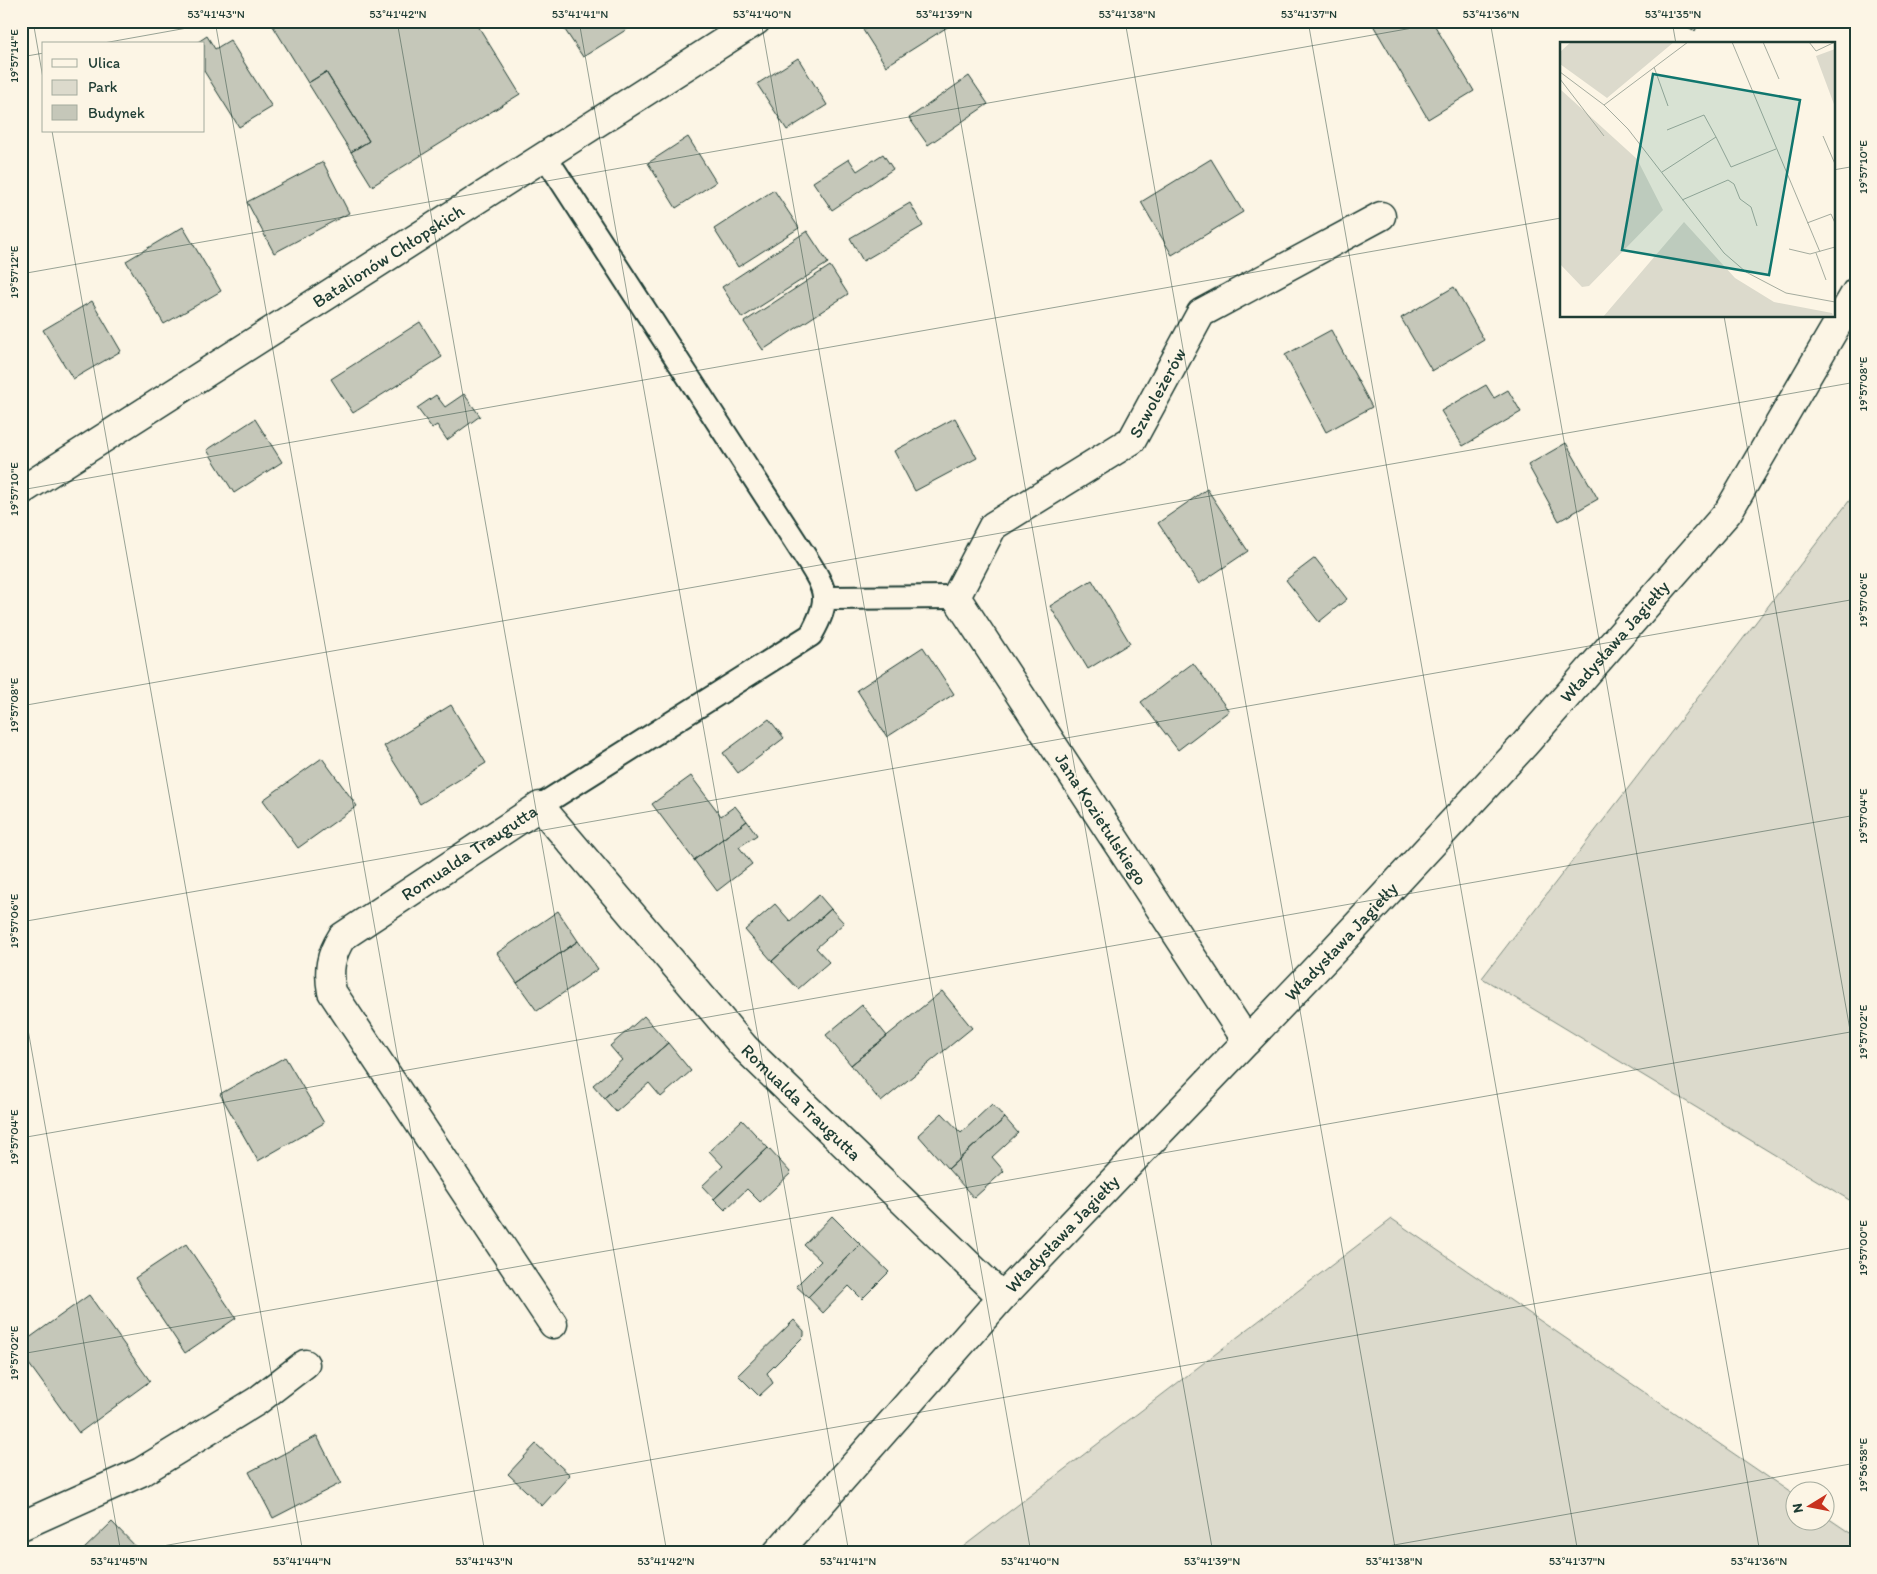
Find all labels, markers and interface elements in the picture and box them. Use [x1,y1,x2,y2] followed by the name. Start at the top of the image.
[187,7,245,21] text: 53°41'43"N
[369,7,427,21] text: 53°41'42"N
[552,7,608,21] text: 53°41'41"N
[733,7,791,21] text: 53°41'40"N
[916,7,972,21] text: 53°41'39"N
[1099,7,1156,21] text: 53°41'38"N
[1281,7,1337,21] text: 53°41'37"N
[1463,7,1519,21] text: 53°41'36"N
[1645,7,1701,21] text: 53°41'35"N
[7,29,21,83] text: 19°57'14"E
[42,42,205,132] legend
[1560,42,1834,318] inset map
[88,54,121,72] text: Ulica
[88,78,118,96] text: Park
[88,104,145,122] text: Budynek
[1856,140,1870,194] text: 19°57'10"E
[308,199,469,313] street label: Batalionów Chłopskich
[7,245,21,298] text: 19°57'12"E
[1124,344,1191,442] street label: Szwoleżerów
[1856,356,1870,411] text: 19°57'08"E
[7,462,21,516] text: 19°57'10"E
[1856,572,1870,627] text: 19°57'06"E
[1555,576,1674,707] street label: Władysława Jagiełły
[7,677,21,732] text: 19°57'08"E
[1050,749,1152,889] street label: Jana Kozietulskiego
[1856,788,1870,844] text: 19°57'04"E
[397,800,542,906] street label: Romualda Traugutta
[1280,877,1403,1006] street label: Władysława Jagiełły
[7,893,21,948] text: 19°57'06"E
[1856,1004,1870,1059] text: 19°57'02"E
[737,1039,866,1165] street label: Romualda Traugutta
[7,1109,21,1165] text: 19°57'04"E
[1001,1170,1124,1298] street label: Władysława Jagiełły
[1856,1220,1870,1276] text: 19°57'00"E
[7,1325,21,1380] text: 19°57'02"E
[1856,1438,1870,1492] text: 19°56'58"E
[1784,1482,1834,1532] north arrow
[1788,1502,1807,1514] text: N
[90,1554,148,1568] text: 53°41'45"N
[273,1554,331,1568] text: 53°41'44"N
[455,1554,513,1568] text: 53°41'43"N
[637,1554,695,1568] text: 53°41'42"N
[820,1554,876,1568] text: 53°41'41"N
[1001,1554,1059,1568] text: 53°41'40"N
[1184,1554,1240,1568] text: 53°41'39"N
[1366,1554,1423,1568] text: 53°41'38"N
[1549,1554,1605,1568] text: 53°41'37"N
[1731,1554,1787,1568] text: 53°41'36"N

